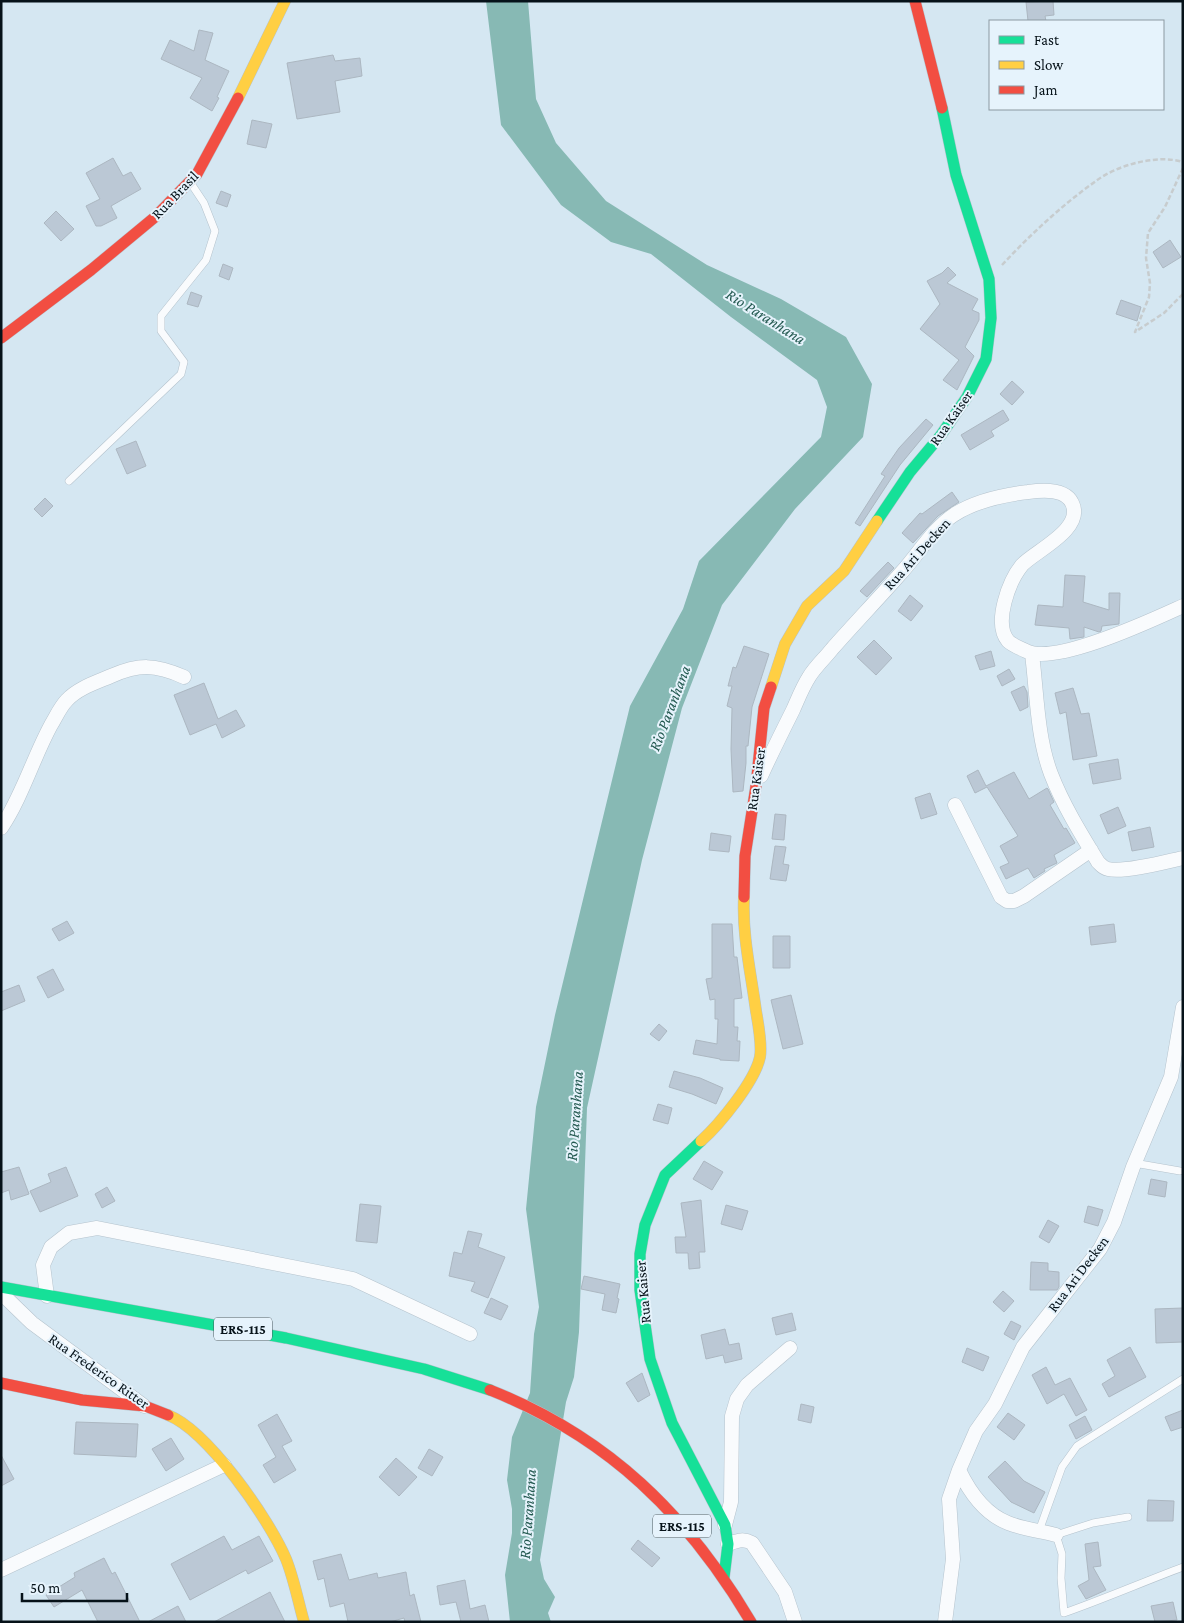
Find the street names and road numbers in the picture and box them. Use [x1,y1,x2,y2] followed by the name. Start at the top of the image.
[148,168,202,222] street label: Rua Brasil
[926,387,976,448] street label: Rua Kaiser
[881,515,953,593] street label: Rua Ari Decken
[744,746,768,811] street label: Rua Kaiser
[1044,1233,1112,1315] street label: Rua Ari Decken
[632,1259,654,1324] street label: Rua Kaiser
[214,1318,272,1340] road number: ERS-115
[46,1330,153,1412] street label: Rua Frederico Ritter
[653,1514,711,1538] road number: ERS-115

